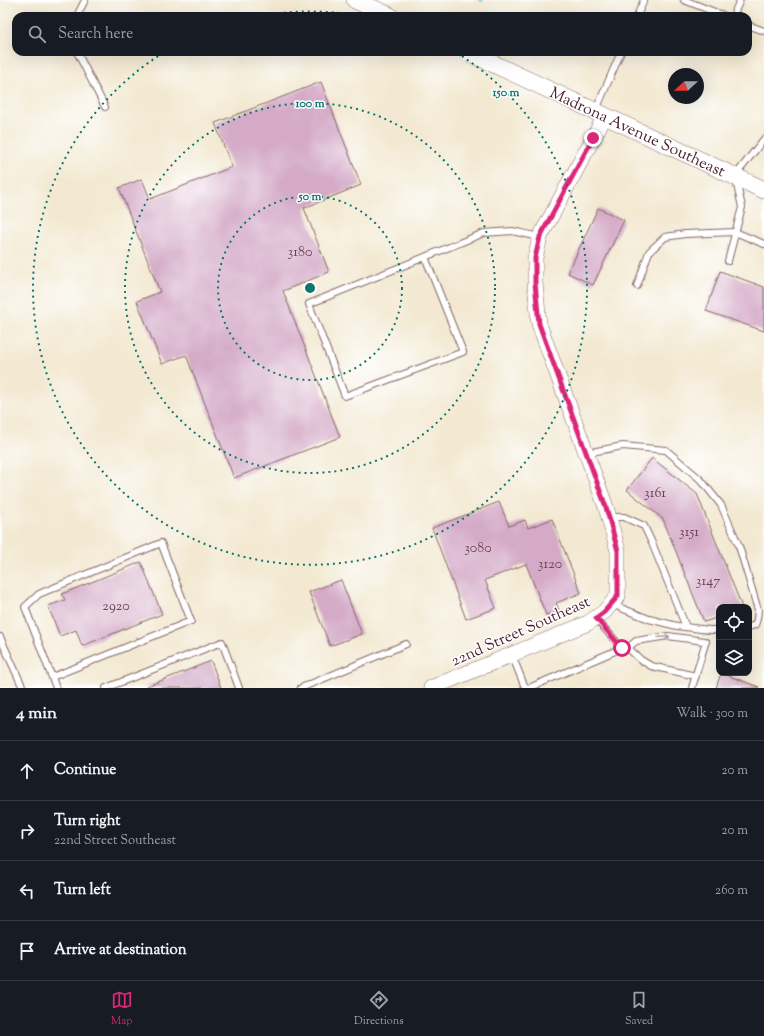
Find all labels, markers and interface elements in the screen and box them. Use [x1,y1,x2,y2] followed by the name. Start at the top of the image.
[12,12,752,56] search box
[26,23,48,45] icon: search
[58,24,133,45] text: Search here
[668,68,704,104] north arrow
[545,82,729,184] street label: Madrona Avenue Southeast
[491,84,520,102] text: 150 m
[294,95,325,113] text: 100 m
[584,129,602,147] route end
[298,188,322,206] text: 50 m
[288,243,312,263] house number: 3180
[303,281,317,295] centre of rings
[644,484,666,504] house number: 3161
[679,523,699,543] house number: 3151
[464,539,492,559] house number: 3080
[538,555,562,575] house number: 3120
[696,572,720,592] house number: 3147
[448,591,595,673] street label: 22nd Street Southeast
[102,597,130,617] house number: 2920
[716,604,752,676] map controls
[716,604,752,640] button: locate
[657,634,670,641] one-way arrow
[613,639,631,657] route start
[716,640,752,676] button: layers
[16,702,57,726] text: 4 min
[676,705,748,723] text: Walk · 300 m
[16,760,38,782] icon: ahead
[54,760,116,781] text: Continue
[722,762,748,780] text: 20 m
[54,811,120,832] text: Turn right
[16,820,38,842] icon: right
[722,822,748,840] text: 20 m
[54,832,176,850] text: 22nd Street Southeast
[16,880,38,902] icon: left
[54,880,111,901] text: Turn left
[715,882,748,900] text: 260 m
[16,940,38,962] icon: arrive
[54,940,187,961] text: Arrive at destination
[111,989,133,1029] tab: Map
[354,989,404,1029] tab: Directions
[625,989,653,1029] tab: Saved

